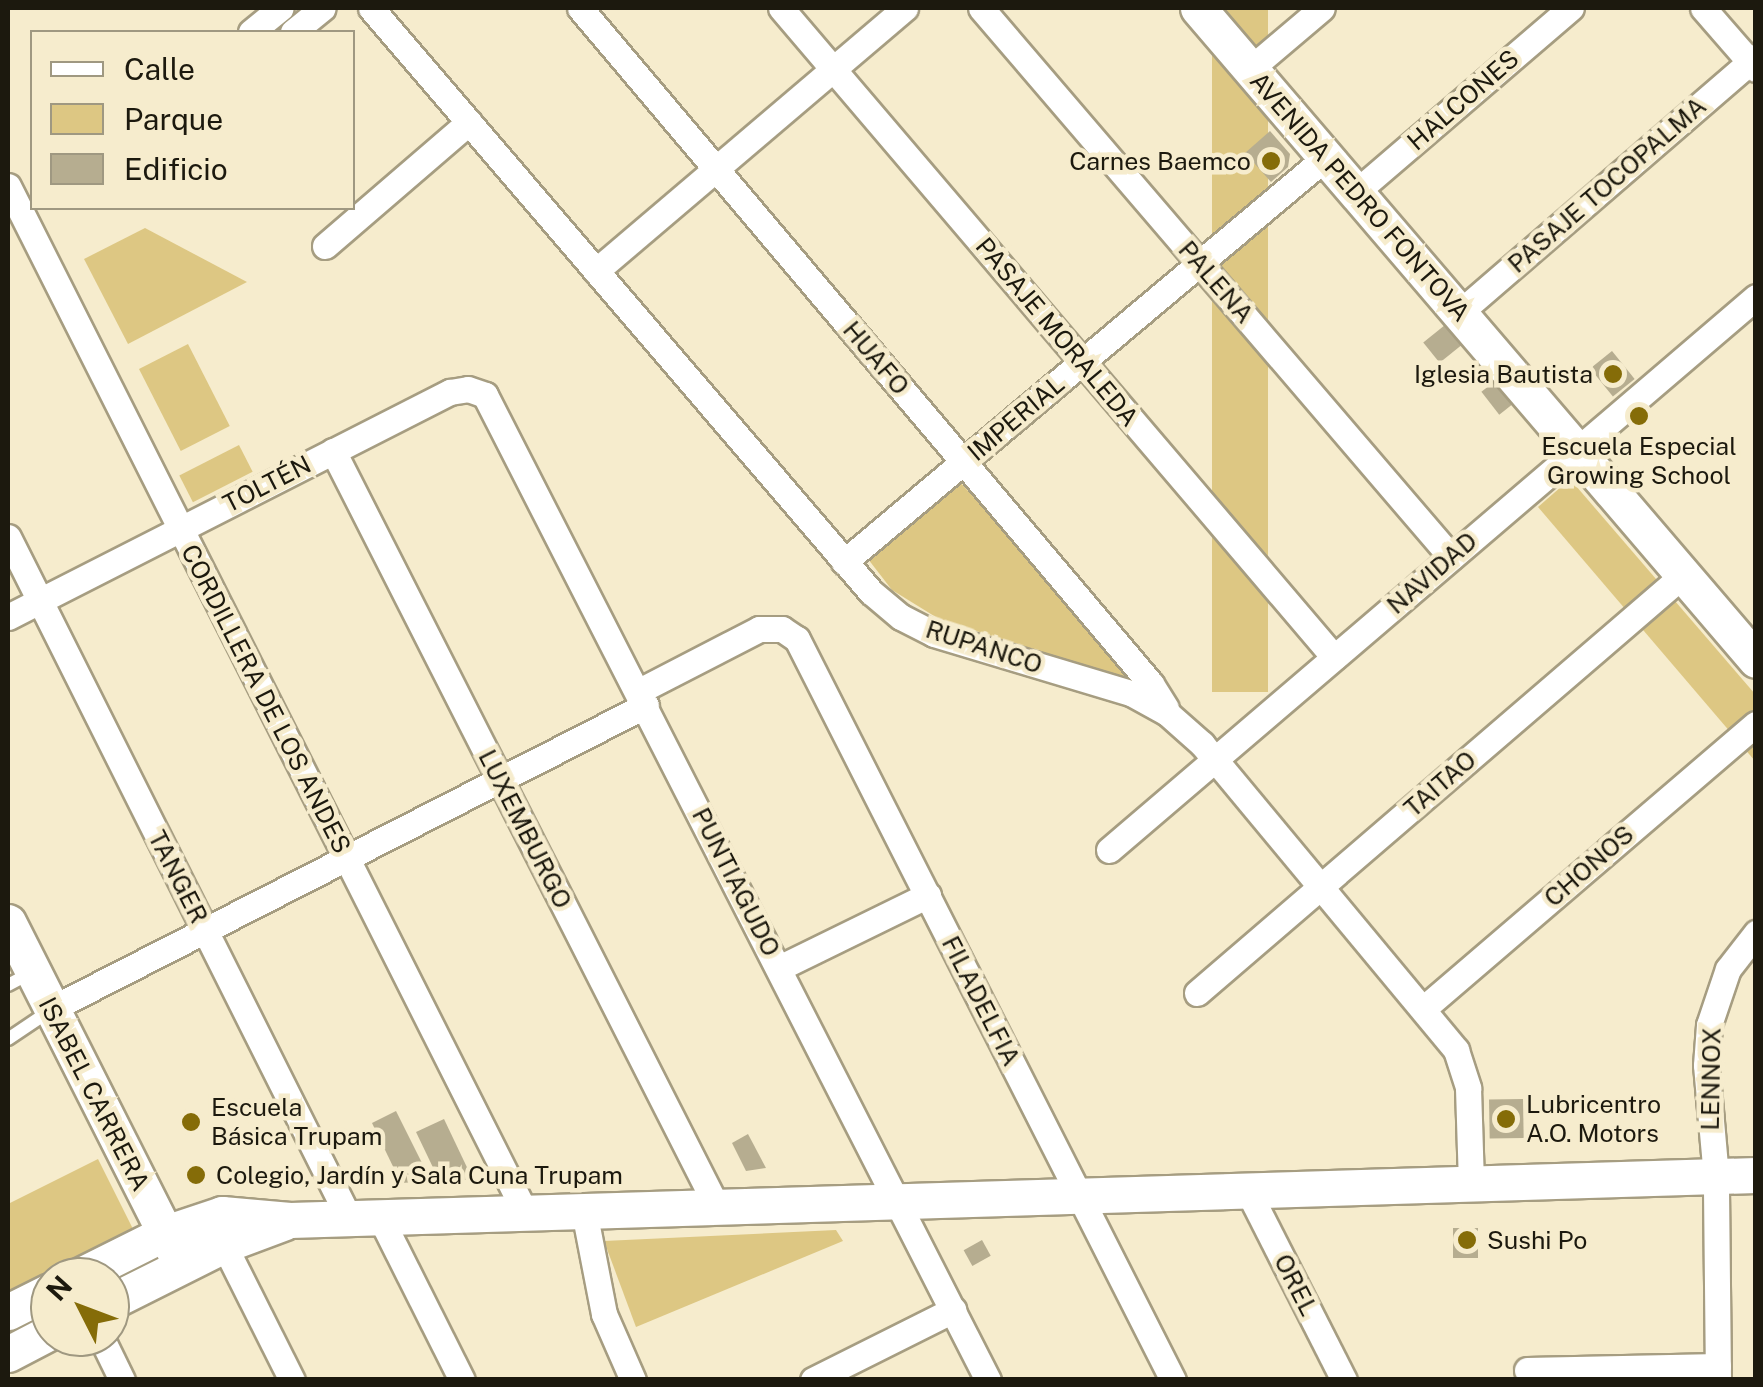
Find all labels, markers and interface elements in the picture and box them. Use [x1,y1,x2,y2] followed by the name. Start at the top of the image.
[30,30,355,210] legend
[1401,44,1525,156] street label: HALCONES
[124,51,195,87] text: Calle
[1244,66,1476,328] street label: AVENIDA PEDRO FONTOVA
[1502,91,1712,279] street label: PASAJE TOCOPALMA
[124,101,223,137] text: Parque
[1069,146,1251,176] place label: Carnes Baemco
[1260,150,1282,172] marker: Carnes Baemco
[124,151,228,187] text: Edificio
[969,232,1145,432] street label: PASAJE MORALEDA
[1172,235,1260,329] street label: PALENA
[837,315,915,401] street label: HUAFO
[1414,359,1593,389] place label: Iglesia Bautista
[1602,363,1624,385] marker: Iglesia Bautista
[962,369,1070,467] street label: IMPERIAL
[1628,405,1650,427] marker: Escuela Especial Growing School
[1541,432,1737,491] place label: Escuela Especial Growing School
[218,449,316,519] street label: TOLTÉN
[1381,526,1483,620] street label: NAVIDAD
[175,540,357,858] street label: CORDILLERA DE LOS ANDES
[922,614,1046,680] street label: RUPANCO
[472,745,578,913] street label: LUXEMBURGO
[1398,745,1482,823] street label: TAITAO
[686,803,786,961] street label: PUNTIAGUDO
[1538,819,1640,913] street label: CHONOS
[142,826,214,928] street label: TANGER
[935,931,1027,1071] street label: FILADELFIA
[32,992,156,1196] street label: ISABEL CARRERA
[1695,1027,1727,1131] street label: LENNOX
[1526,1090,1661,1149] place label: Lubricentro A.O. Motors
[211,1093,382,1152] place label: Escuela Básica Trupam
[1495,1108,1517,1130] marker: Lubricentro A.O. Motors
[180,1111,202,1133] marker: Escuela Básica Trupam
[216,1160,623,1190] place label: Colegio, Jardín y Sala Cuna Trupam
[185,1164,207,1186] marker: Colegio, Jardín y Sala Cuna Trupam
[1487,1225,1587,1255] place label: Sushi Po
[1456,1229,1478,1251] marker: Sushi Po
[1268,1249,1324,1321] street label: OREL
[30,1257,130,1357] north arrow
[39,1269,78,1307] text: N

